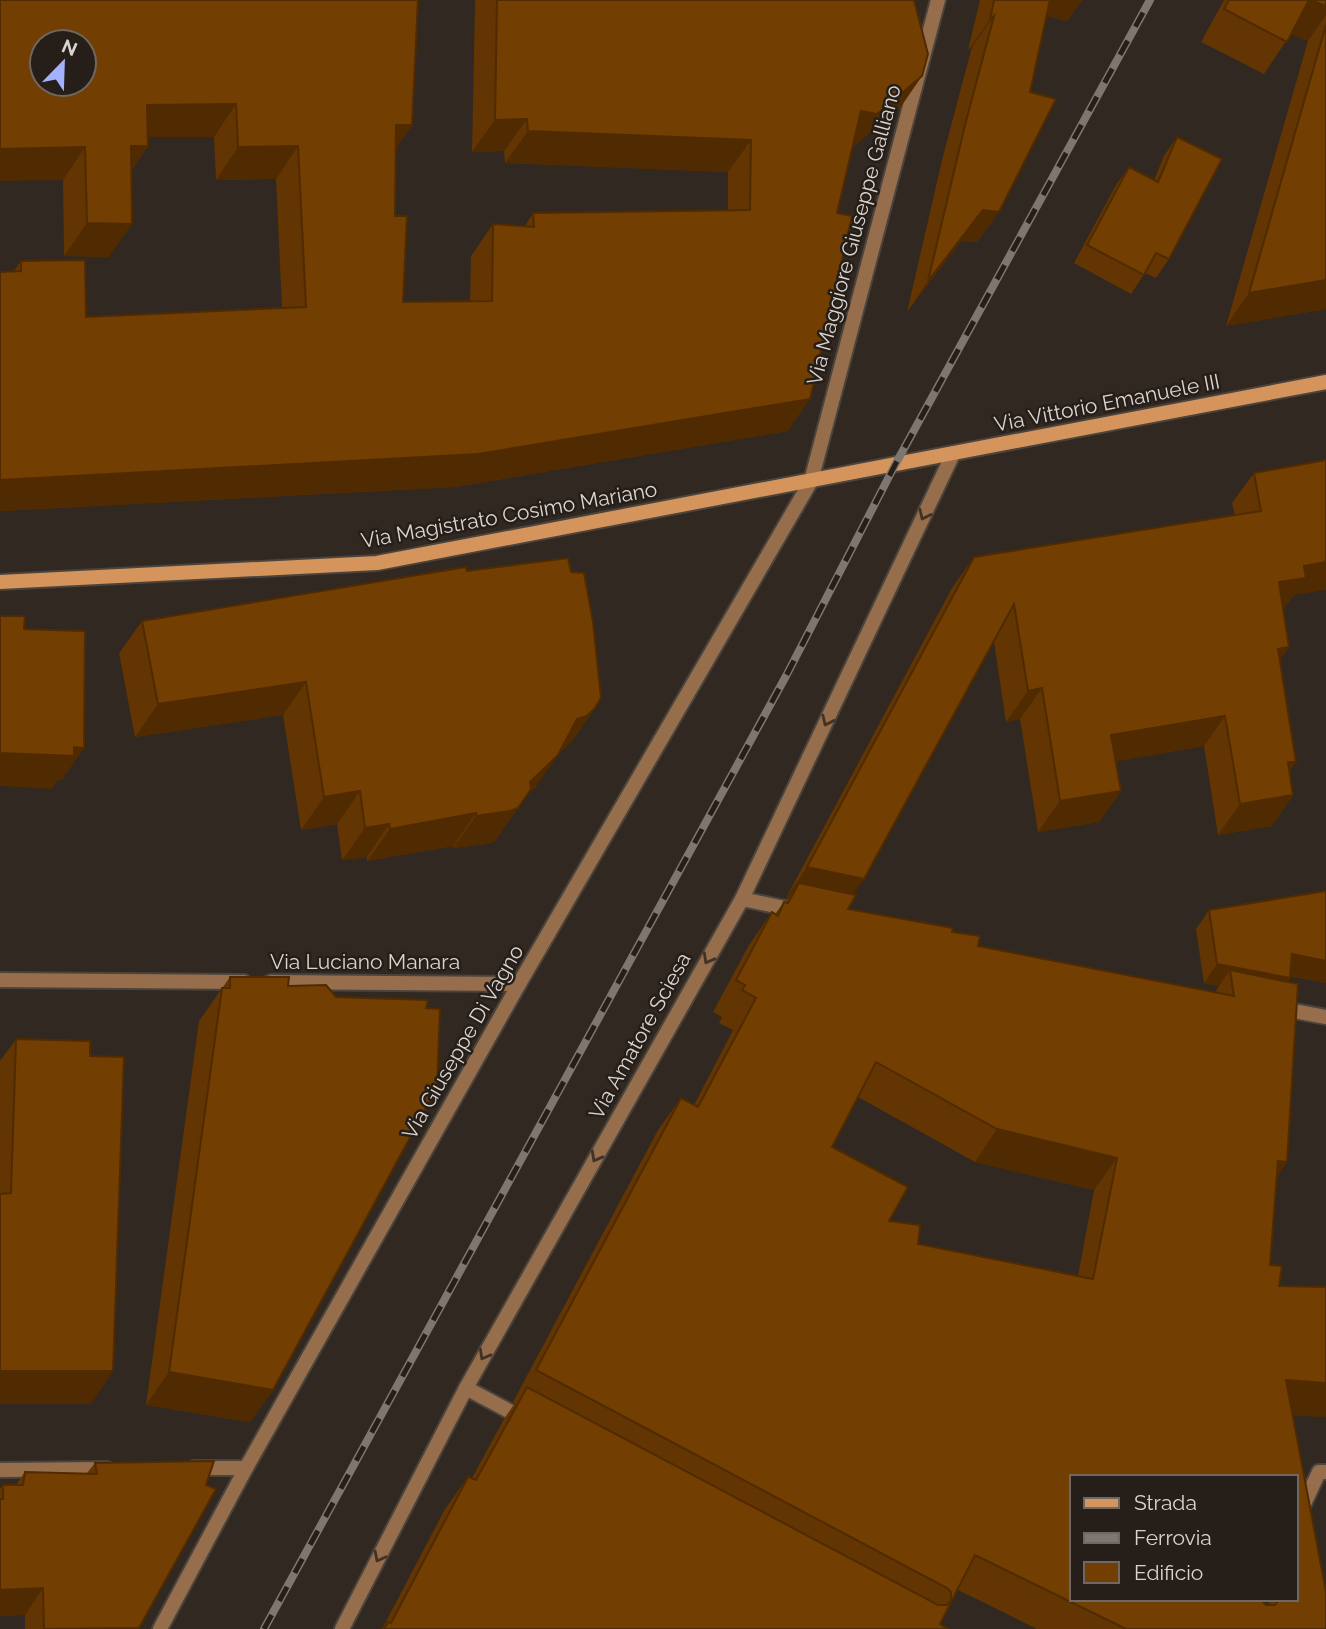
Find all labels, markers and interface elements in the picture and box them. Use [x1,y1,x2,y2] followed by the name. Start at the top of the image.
[28,28,98,98] north arrow
[59,34,81,60] text: N
[801,82,906,388] street label: Via Maggiore Giuseppe Galliano
[992,368,1222,437] street label: Via Vittorio Emanuele III
[359,476,659,553] street label: Via Magistrato Cosimo Mariano
[918,508,932,520] one-way arrow
[821,714,835,726] one-way arrow
[397,940,528,1143] street label: Via Giuseppe Di Vagno
[583,948,696,1123] street label: Via Amatore Sciesa
[270,949,460,974] street label: Via Luciano Manara
[703,951,716,964] one-way arrow
[591,1149,604,1162] one-way arrow
[479,1347,492,1360] one-way arrow
[1070,1475,1298,1601] legend
[1134,1490,1197,1515] text: Strada
[1134,1525,1212,1550] text: Ferrovia
[374,1550,388,1562] one-way arrow
[1134,1560,1203,1585] text: Edificio

